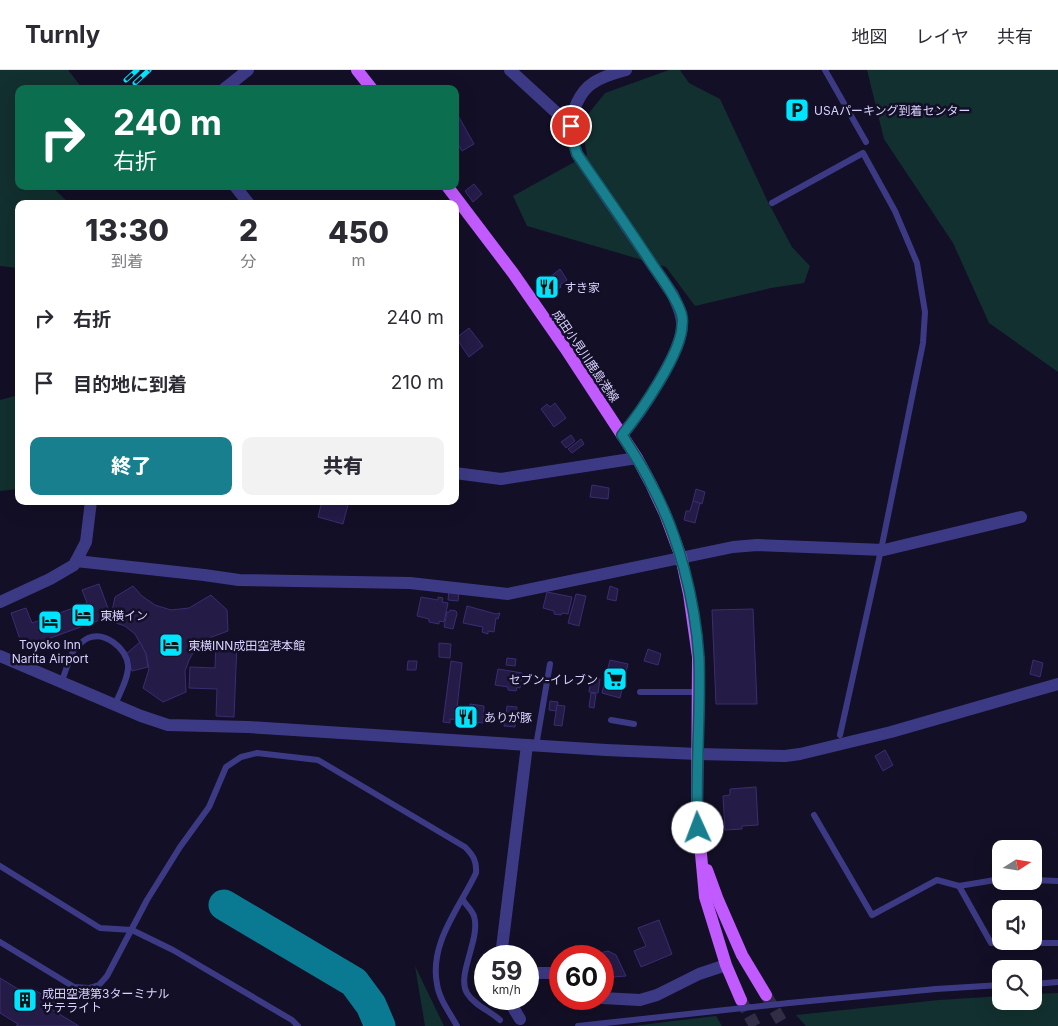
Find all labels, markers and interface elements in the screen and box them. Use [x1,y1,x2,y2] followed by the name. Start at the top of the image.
[25,20,100,49] text: Turnly
[852,26,888,47] text: 地図
[916,26,969,47] text: レイヤ
[997,26,1033,47] text: 共有
[784,97,810,123] parking icon: USAパーキング到着センター
[113,101,222,143] text: 240 m
[814,103,971,118] place label: USAパーキング到着センター
[30,105,95,170] icon: right
[550,105,592,147] pin
[557,112,585,140] icon: arrive
[113,148,157,174] text: 右折
[85,212,169,248] text: 13:30
[239,212,258,248] text: 2
[328,214,389,250] text: 450
[352,250,366,270] text: m
[111,251,143,271] text: 到着
[240,251,257,271] text: 分
[534,274,560,300] restaurant icon: すき家
[564,280,600,295] place label: すき家
[30,304,58,332] icon: right
[386,306,444,329] text: 240 m
[550,307,622,405] street label: 成田小見川鹿島港線
[73,308,111,331] text: 右折
[30,369,58,397] icon: arrive
[391,371,444,394] text: 210 m
[73,373,187,396] text: 目的地に到着
[30,437,232,495] button: 終了
[242,437,444,495] button: 共有
[70,602,96,628] hotel icon: 東横イン
[100,608,148,623] place label: 東横イン
[37,609,63,635] hotel icon: Toyoko Inn Narita Airport
[158,632,184,658] hotel icon: 東横INN成田空港本館
[12,637,88,666] place label: Toyoko Inn Narita Airport
[188,638,305,653] place label: 東横INN成田空港本館
[602,666,628,692] supermarket icon: セブン-イレブン
[508,672,598,687] place label: セブン-イレブン
[453,704,479,730] restaurant icon: ありが豚
[484,710,532,725] place label: ありが豚
[671,801,723,853] position arrow
[992,840,1042,890] north arrow
[992,840,1042,1010] map controls
[992,900,1042,950] button: sound
[549,945,614,1010] speed limit sign: 60
[490,956,523,986] text: 59
[992,960,1042,1010] button: search
[492,982,521,997] text: km/h
[42,986,169,1015] place label: 成田空港第3ターミナル サテライト
[12,987,38,1013] building icon: 成田空港第3ターミナル サテライト

